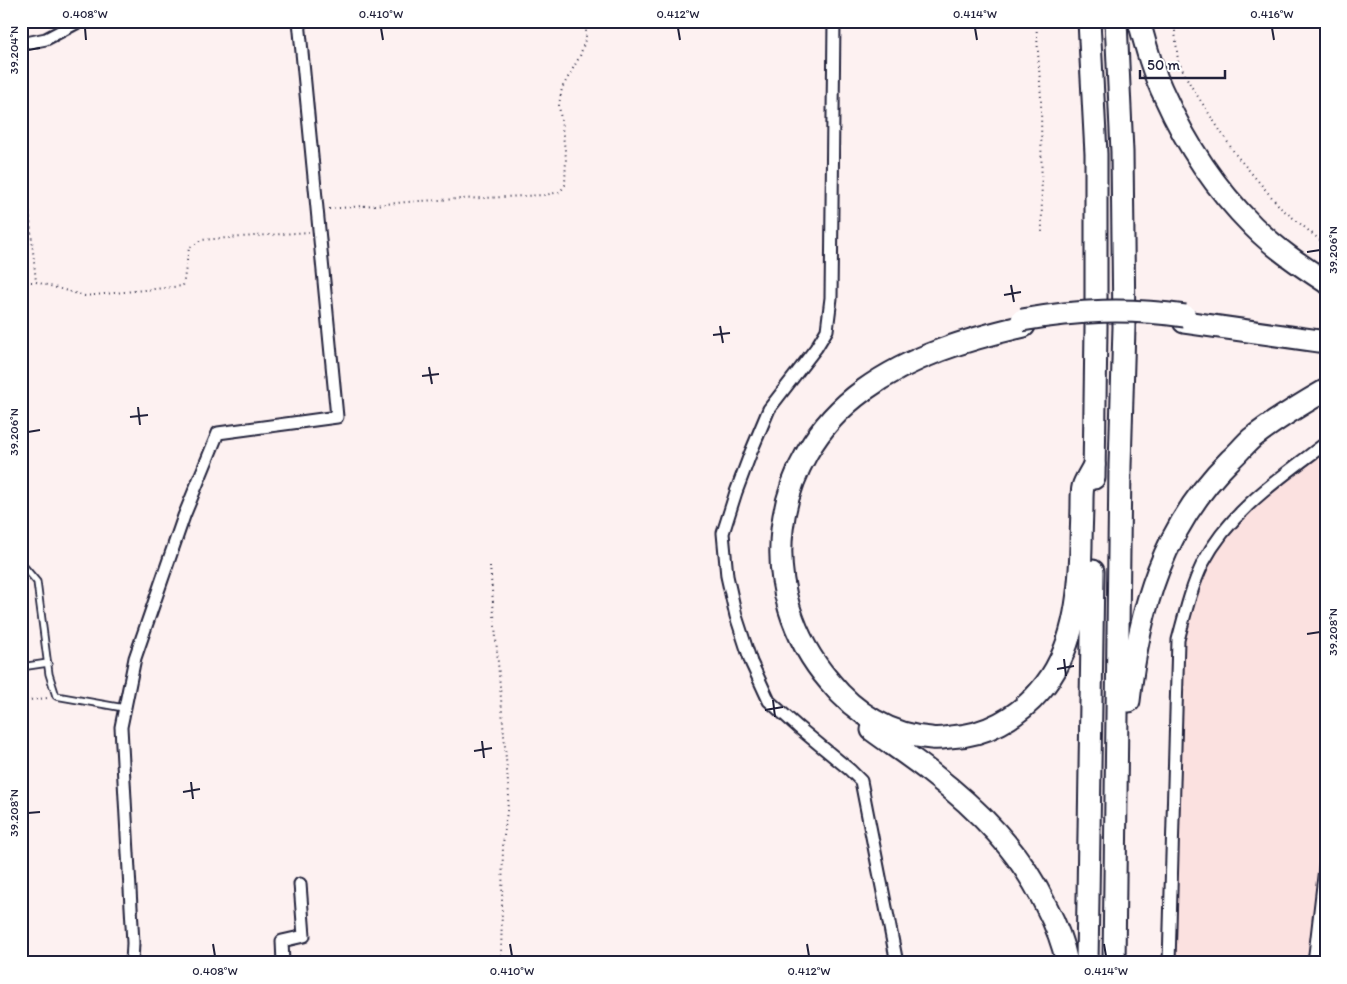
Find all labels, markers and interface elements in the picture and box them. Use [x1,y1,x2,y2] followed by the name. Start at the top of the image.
[62,7,108,21] text: 0.408°W
[359,7,403,21] text: 0.410°W
[656,7,700,21] text: 0.412°W
[953,7,997,21] text: 0.414°W
[1250,7,1294,21] text: 0.416°W
[7,26,21,74] text: 39.204°N
[1140,48,1224,80] scale bar
[1147,56,1180,74] text: 50 m
[1326,226,1340,274] text: 39.206°N
[7,408,21,456] text: 39.206°N
[1326,608,1340,656] text: 39.208°N
[7,789,21,837] text: 39.208°N
[192,964,238,978] text: 0.408°W
[490,964,534,978] text: 0.410°W
[787,964,831,978] text: 0.412°W
[1084,964,1128,978] text: 0.414°W

